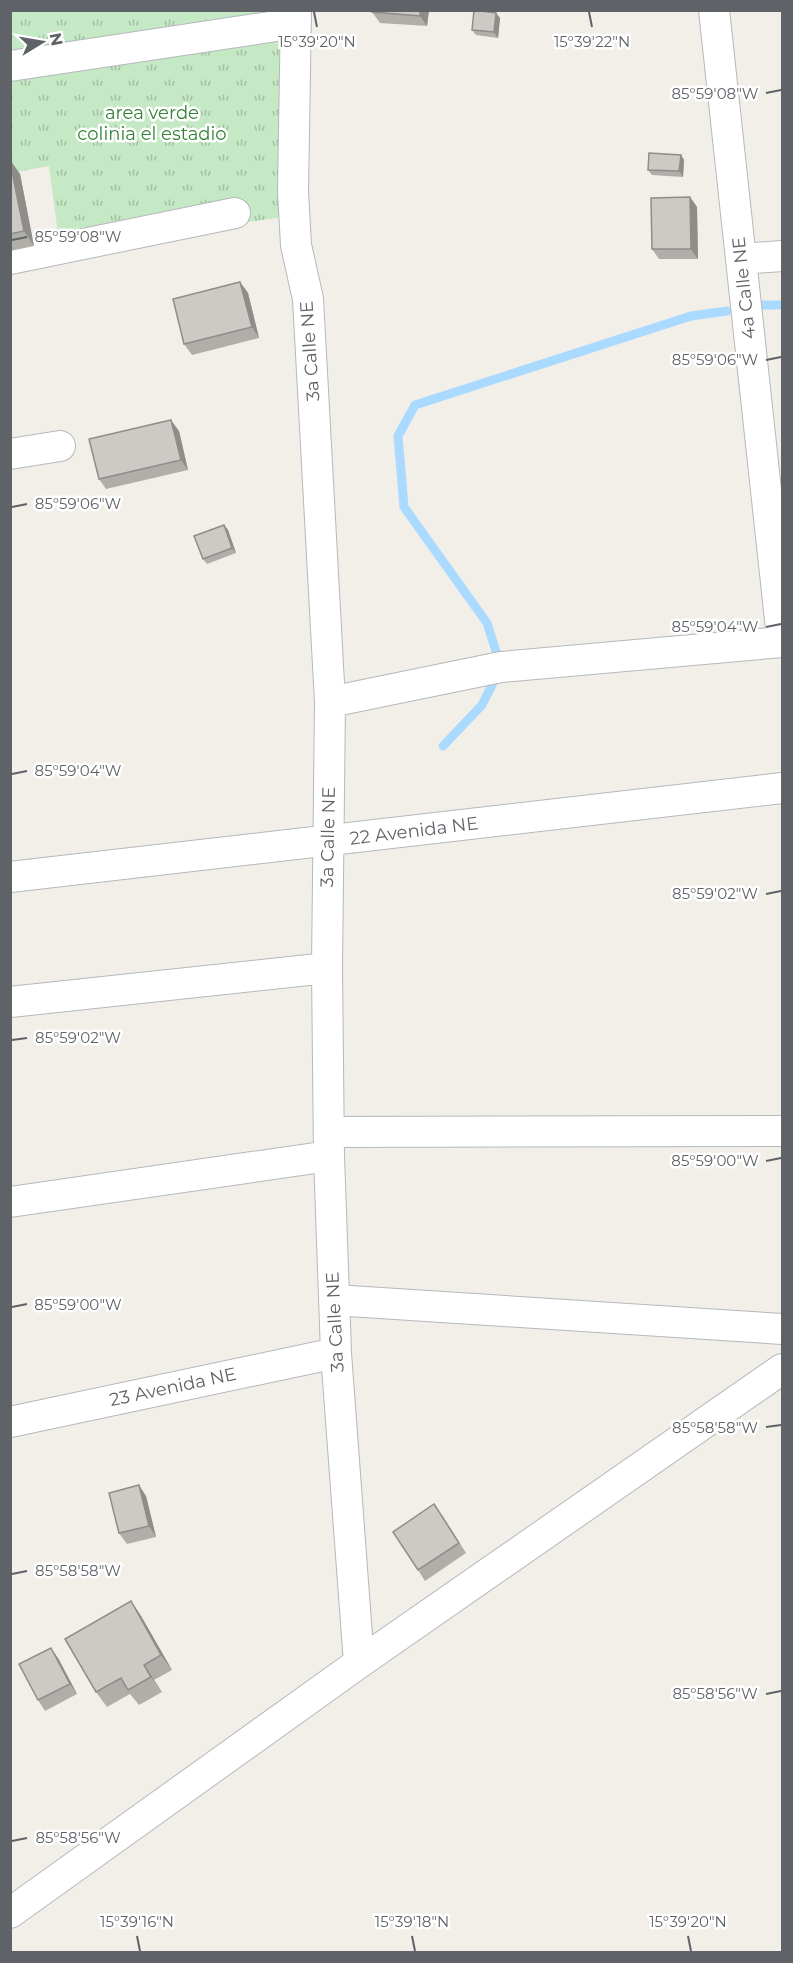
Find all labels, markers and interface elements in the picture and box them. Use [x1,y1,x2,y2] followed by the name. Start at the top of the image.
[12,12,72,72] north arrow
[46,31,67,47] text: N
[278,32,356,51] text: 15°39'20"N
[554,32,630,51] text: 15°39'22"N
[672,84,759,103] text: 85°59'08"W
[77,102,227,145] park label: area verde colinia el estadio
[35,227,122,246] text: 85°59'08"W
[728,236,760,340] street label: 4a Calle NE
[296,300,324,402] street label: 3a Calle NE
[672,350,758,369] text: 85°59'06"W
[35,494,121,513] text: 85°59'06"W
[672,617,759,636] text: 85°59'04"W
[35,761,122,780] text: 85°59'04"W
[316,786,340,888] street label: 3a Calle NE
[349,812,479,850] street label: 22 Avenida NE
[672,884,758,903] text: 85°59'02"W
[35,1028,121,1047] text: 85°59'02"W
[671,1151,759,1170] text: 85°59'00"W
[321,1271,349,1373] street label: 3a Calle NE
[34,1295,122,1314] text: 85°59'00"W
[108,1363,238,1411] street label: 23 Avenida NE
[672,1418,758,1437] text: 85°58'58"W
[35,1561,121,1580] text: 85°58'58"W
[672,1684,758,1703] text: 85°58'56"W
[35,1828,121,1847] text: 85°58'56"W
[100,1912,174,1931] text: 15°39'16"N
[375,1912,449,1931] text: 15°39'18"N
[649,1912,727,1931] text: 15°39'20"N

